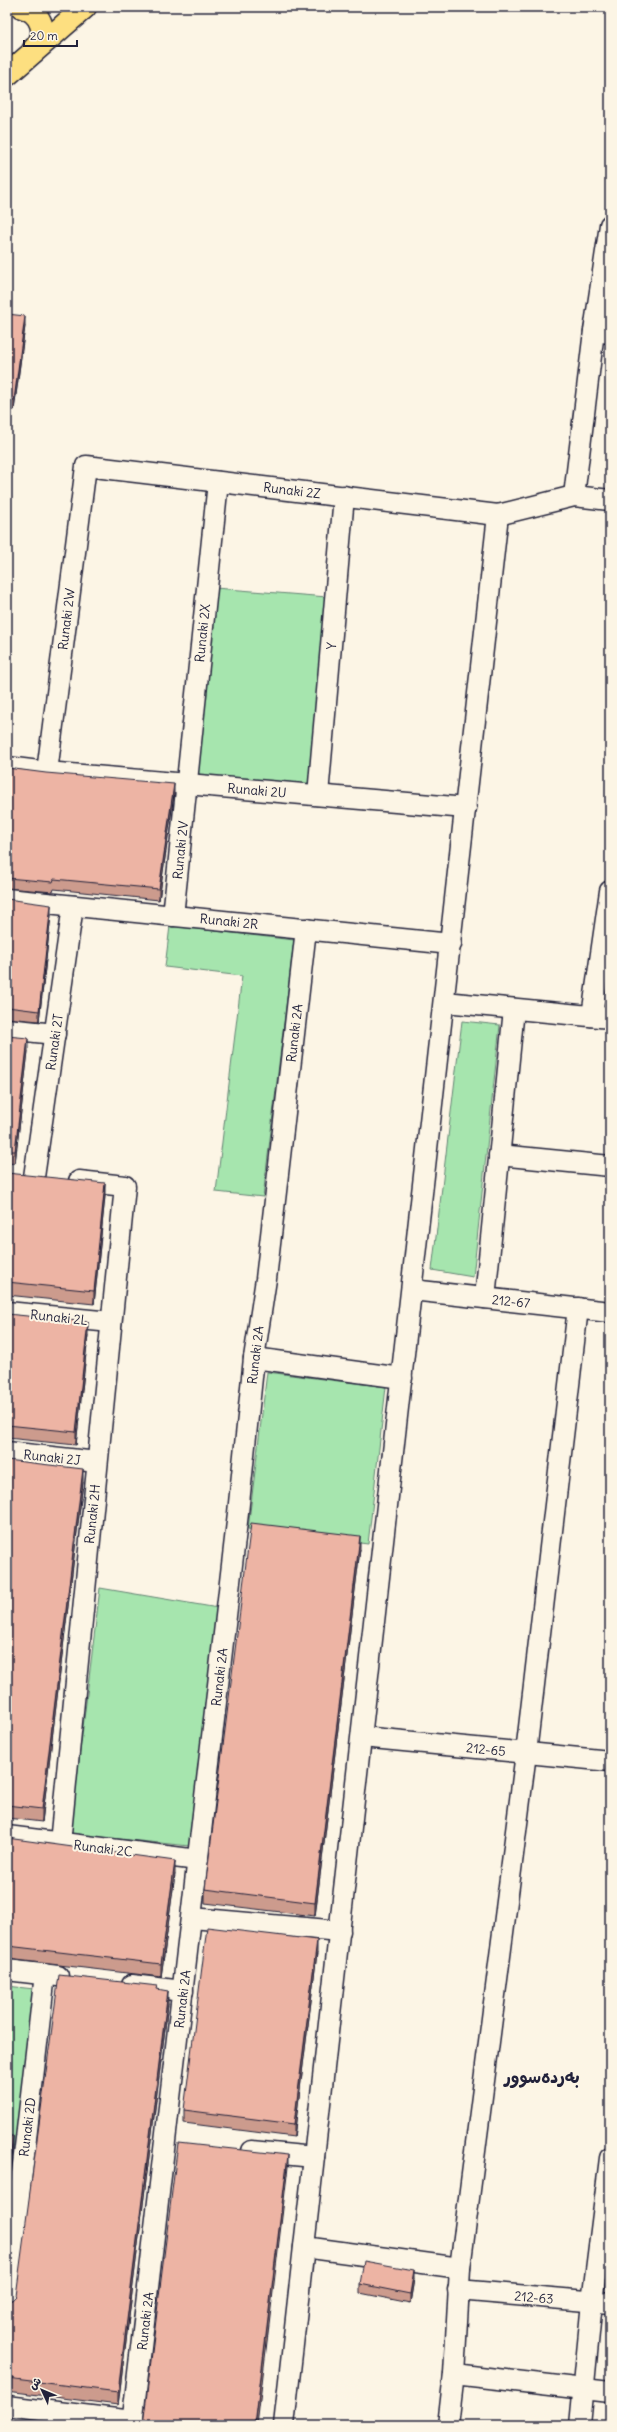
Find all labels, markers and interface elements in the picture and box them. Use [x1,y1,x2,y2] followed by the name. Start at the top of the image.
[24,22,77,48] scale bar
[30,28,58,43] text: 20 m
[262,479,322,502] street label: Runaki 2Z
[54,587,79,651] street label: Runaki 2W
[191,603,214,663] street label: Runaki 2X
[323,642,340,650] street label: Y
[227,779,287,802] street label: Runaki 2U
[169,820,192,880] street label: Runaki 2V
[199,910,259,933] street label: Runaki 2R
[282,1003,307,1063] street label: Runaki 2A
[42,1012,67,1072] street label: Runaki 2T
[491,1291,532,1312] street label: 212-67
[29,1306,88,1329] street label: Runaki 2L
[243,1325,268,1385] street label: Runaki 2A
[23,1446,82,1469] street label: Runaki 2J
[81,1483,104,1545] street label: Runaki 2H
[207,1647,232,1707] street label: Runaki 2A
[465,1739,506,1760] street label: 212-65
[73,1836,134,1861] street label: Runaki 2C
[170,1969,195,2029] street label: Runaki 2A
[502,2066,580,2088] district label: بەردەسوور
[15,2096,40,2158] street label: Runaki 2D
[514,2287,554,2308] street label: 212-63
[133,2291,158,2351] street label: Runaki 2A
[22,2370,62,2410] north arrow
[26,2374,44,2392] text: ش

